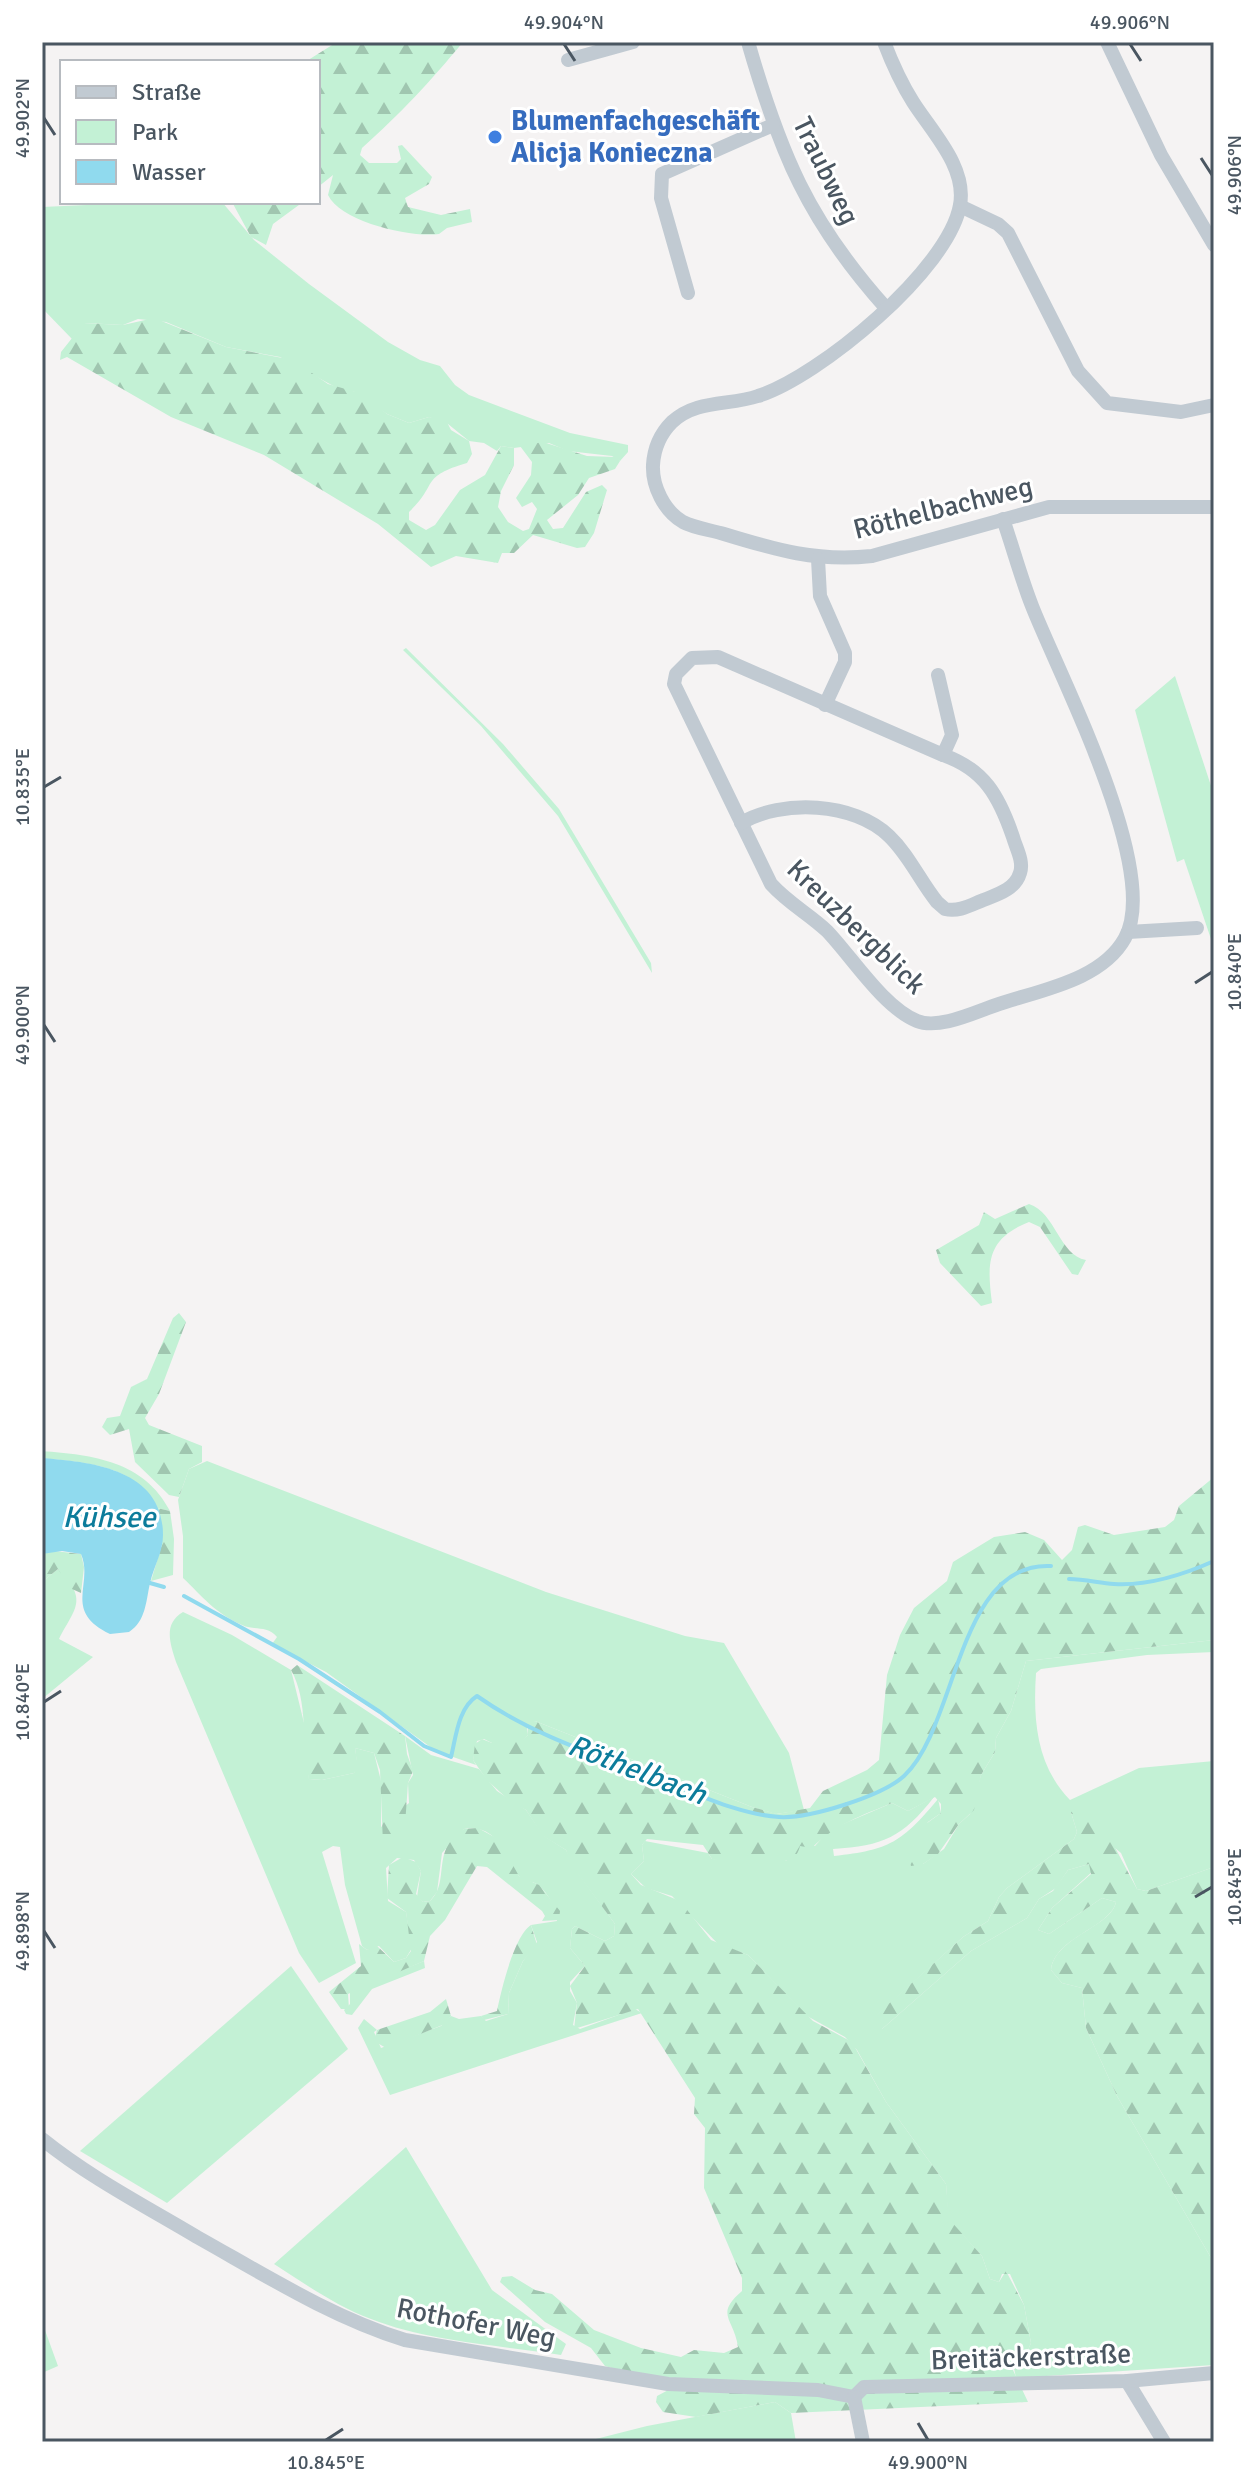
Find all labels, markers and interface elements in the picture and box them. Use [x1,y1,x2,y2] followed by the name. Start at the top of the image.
[524,10,604,35] text: 49.904°N
[1090,10,1170,35] text: 49.906°N
[60,60,320,204] legend
[132,77,202,107] text: Straße
[10,78,35,158] text: 49.902°N
[511,104,760,170] place label: Blumenfachgeschäft Alicja Konieczna
[785,112,867,230] street label: Traubweg
[132,117,178,147] text: Park
[486,128,504,146] marker: Blumenfachgeschäft Alicja Konieczna
[1222,135,1247,215] text: 49.906°N
[132,157,206,187] text: Wasser
[850,469,1036,547] street label: Röthelbachweg
[10,748,35,826] text: 10.835°E
[780,852,932,1002] street label: Kreuzbergblick
[1222,933,1247,1011] text: 10.840°E
[10,985,35,1065] text: 49.900°N
[62,1499,158,1536] water label: Kühsee
[10,1663,35,1741] text: 10.840°E
[563,1727,712,1813] water label: Röthelbach
[1222,1848,1247,1926] text: 10.845°E
[10,1891,35,1971] text: 49.898°N
[394,2291,558,2355] street label: Rothofer Weg
[930,2337,1132,2377] street label: Breitäckerstraße
[287,2450,365,2475] text: 10.845°E
[888,2450,968,2475] text: 49.900°N

